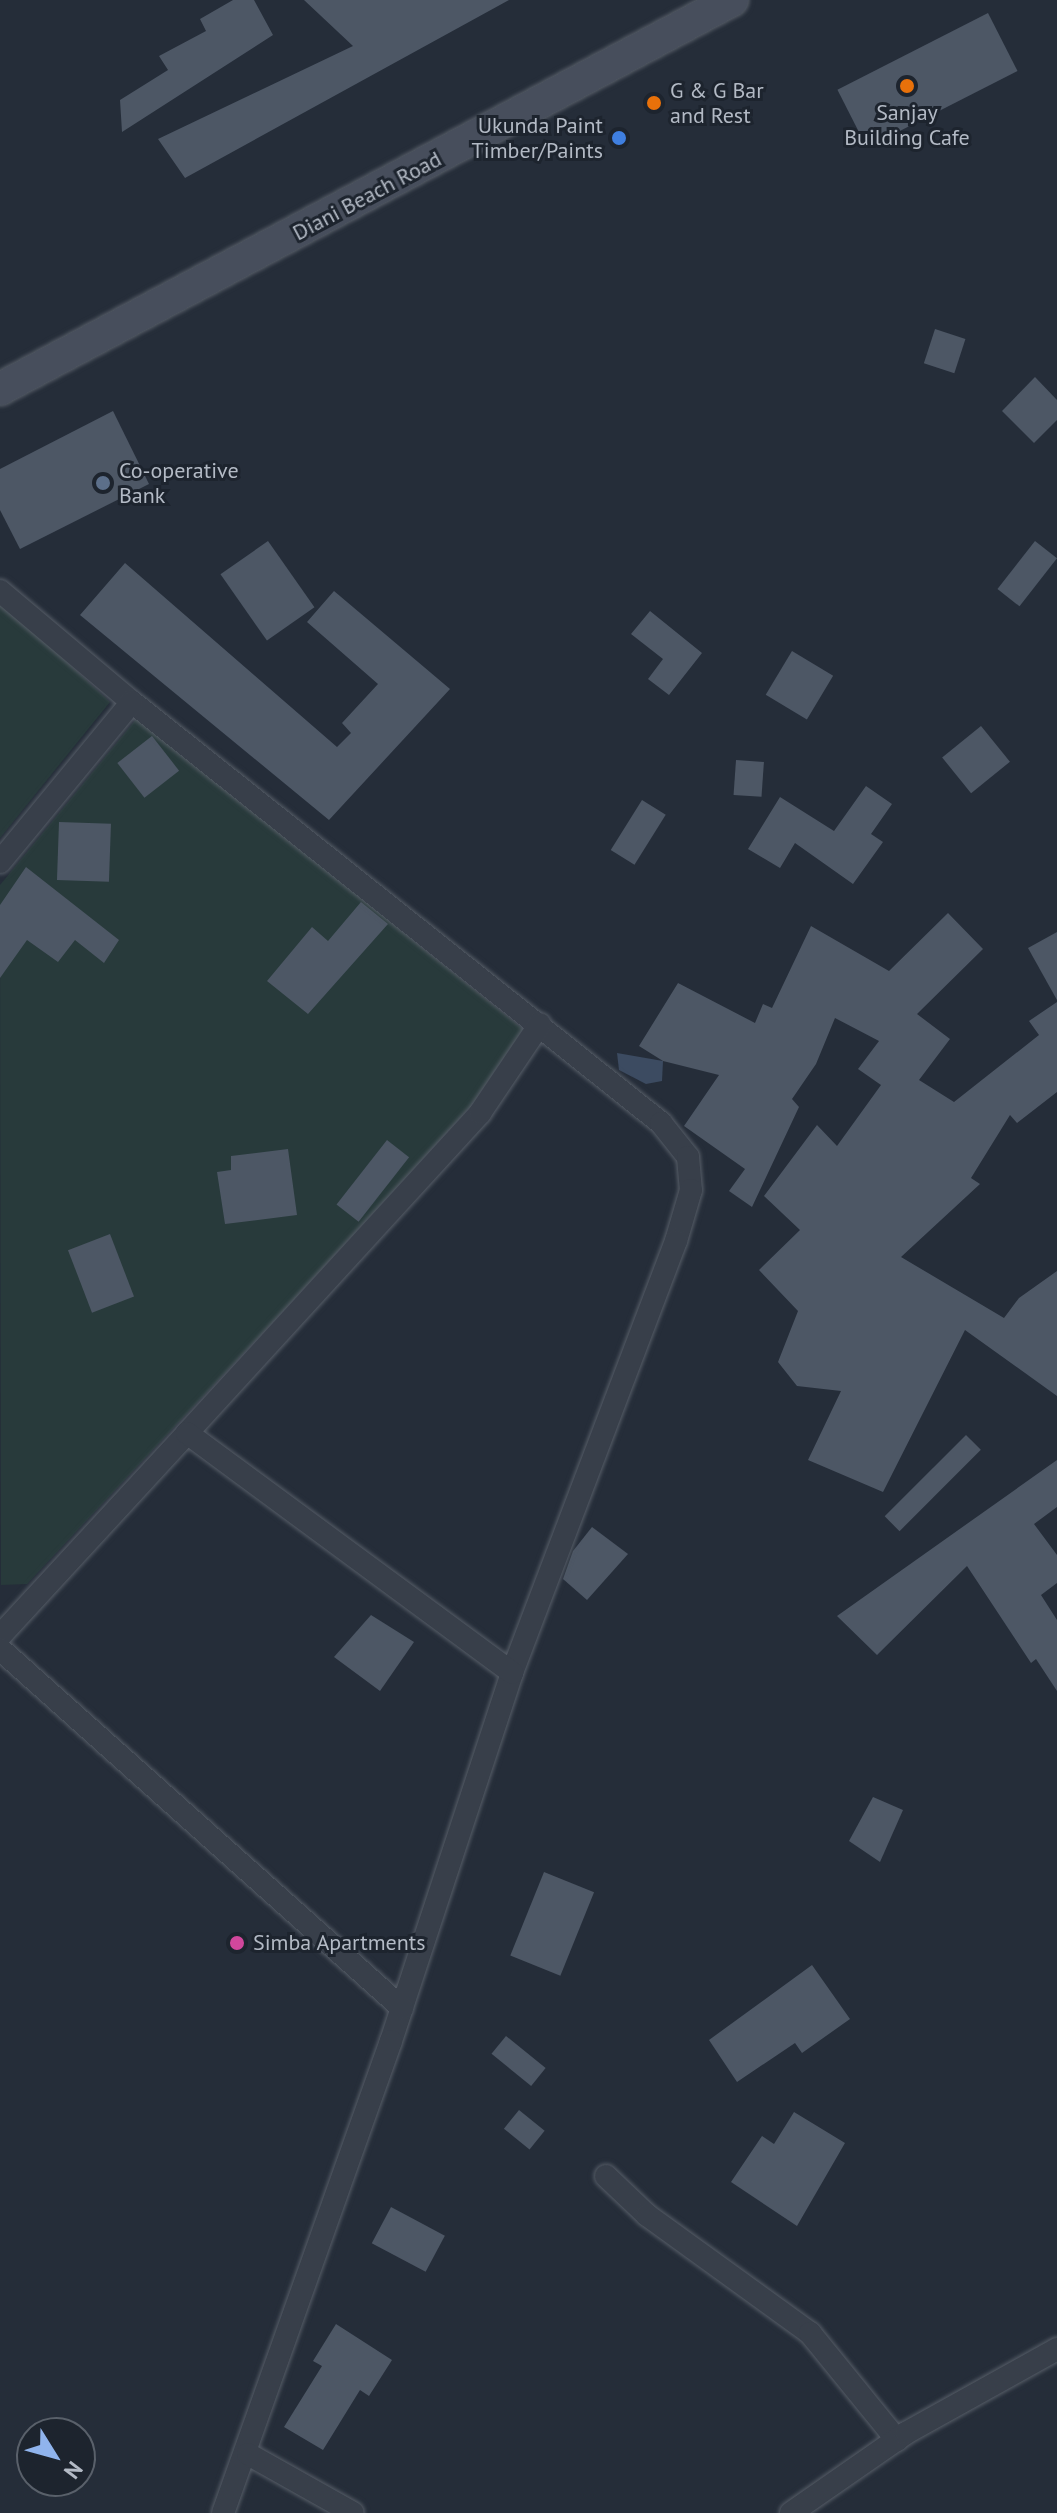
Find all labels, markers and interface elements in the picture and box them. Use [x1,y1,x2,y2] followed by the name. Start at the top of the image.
[670,77,764,128] place label: G & G Bar and Rest
[898,77,916,95] marker: Sanjay Building Cafe
[645,94,663,112] marker: G & G Bar and Rest
[844,99,970,150] place label: Sanjay Building Cafe
[472,112,603,164] place label: Ukunda Paint Timber/Paints
[610,129,628,147] marker: Ukunda Paint Timber/Paints
[288,146,446,246] street label: Diani Beach Road
[119,457,239,508] place label: Co-operative Bank
[94,474,112,492] marker: Co-operative Bank
[253,1930,426,1956] place label: Simba Apartments
[228,1934,246,1952] marker: Simba Apartments
[16,2417,96,2497] north arrow
[58,2456,89,2484] text: N

